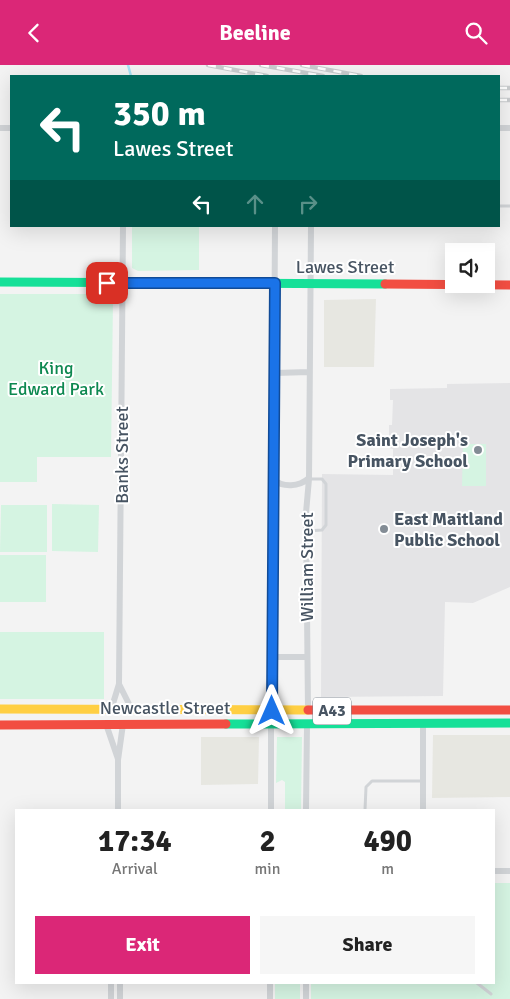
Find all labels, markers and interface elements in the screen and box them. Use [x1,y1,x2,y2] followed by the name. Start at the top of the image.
[20,19,48,47] icon: back
[219,19,291,46] text: Beeline
[462,19,490,47] icon: search
[113,92,206,135] text: 350 m
[30,95,95,160] icon: left
[113,135,234,162] text: Lawes Street
[188,190,216,218] icon: left
[241,190,269,218] icon: ahead
[294,190,322,218] icon: right
[445,243,495,293] map controls
[445,243,495,293] button: sound
[296,256,394,278] street label: Lawes Street
[86,262,128,304] pin
[93,269,121,297] icon: arrive
[8,357,104,400] park label: King Edward Park
[111,406,133,504] street label: Banks Street
[348,429,468,472] place label: Saint Joseph's Primary School
[472,444,484,456] marker: Saint Joseph's Primary School
[394,508,503,551] place label: East Maitland Public School
[296,512,318,622] street label: William Street
[378,523,390,535] marker: East Maitland Public School
[245,684,297,736] position arrow
[100,697,230,719] street label: Newcastle Street
[313,697,351,724] road number: A43
[98,823,172,860] text: 17:34
[259,823,276,860] text: 2
[363,823,412,860] text: 490
[112,859,158,879] text: Arrival
[255,859,280,879] text: min
[381,859,394,879] text: m
[35,916,250,974] button: Exit
[260,916,475,974] button: Share

